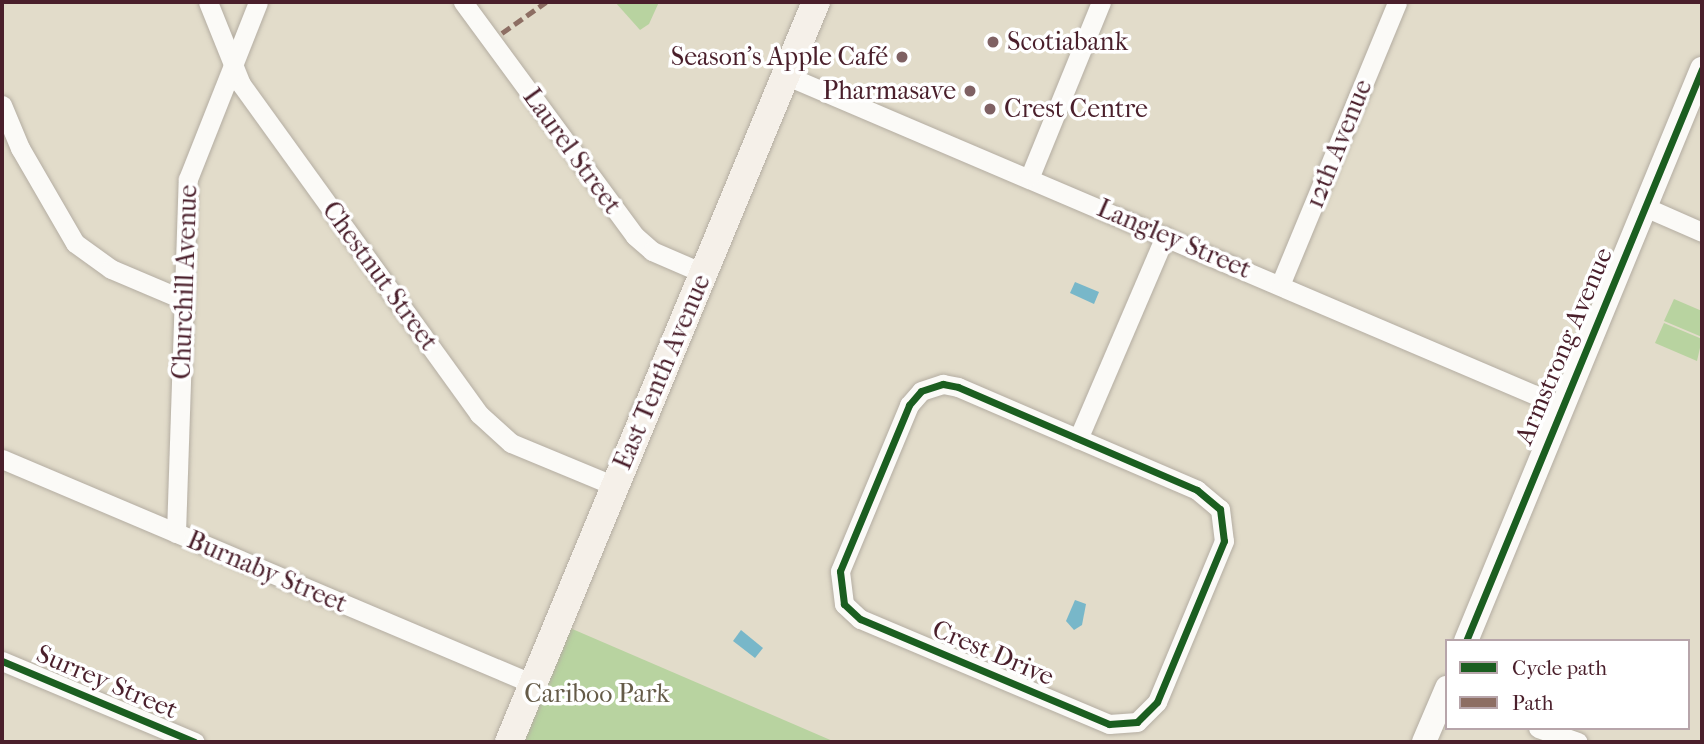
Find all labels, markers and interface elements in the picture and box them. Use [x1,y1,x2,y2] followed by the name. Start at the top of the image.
[1007,26,1128,58] place label: Scotiabank
[985,34,1001,50] marker: Scotiabank
[671,41,888,73] place label: Season's Apple Café
[894,49,910,65] marker: Season's Apple Café
[822,75,956,107] place label: Pharmasave
[1299,75,1379,213] street label: 12th Avenue
[516,82,628,220] street label: Laurel Street
[962,83,978,99] marker: Pharmasave
[1004,93,1148,125] place label: Crest Centre
[982,101,998,117] marker: Crest Centre
[166,184,204,380] street label: Churchill Avenue
[1092,193,1256,285] street label: Langley Street
[315,195,445,357] street label: Chestnut Street
[1508,243,1620,449] street label: Armstrong Avenue
[607,270,717,474] street label: East Tenth Avenue
[182,524,352,620] street label: Burnaby Street
[927,613,1059,693] street label: Crest Drive
[32,638,182,726] street label: Surrey Street
[1445,639,1690,730] legend
[1512,656,1607,680] text: Cycle path
[524,678,670,710] park label: Cariboo Park
[1512,691,1553,715] text: Path

